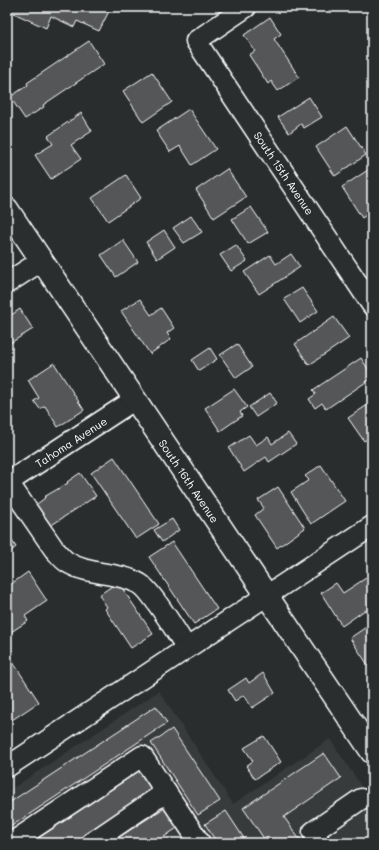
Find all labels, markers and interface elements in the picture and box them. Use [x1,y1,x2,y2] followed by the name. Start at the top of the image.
[251,128,318,218] street label: South 15th Avenue
[32,413,110,471] street label: Tahoma Avenue
[156,436,223,526] street label: South 16th Avenue

